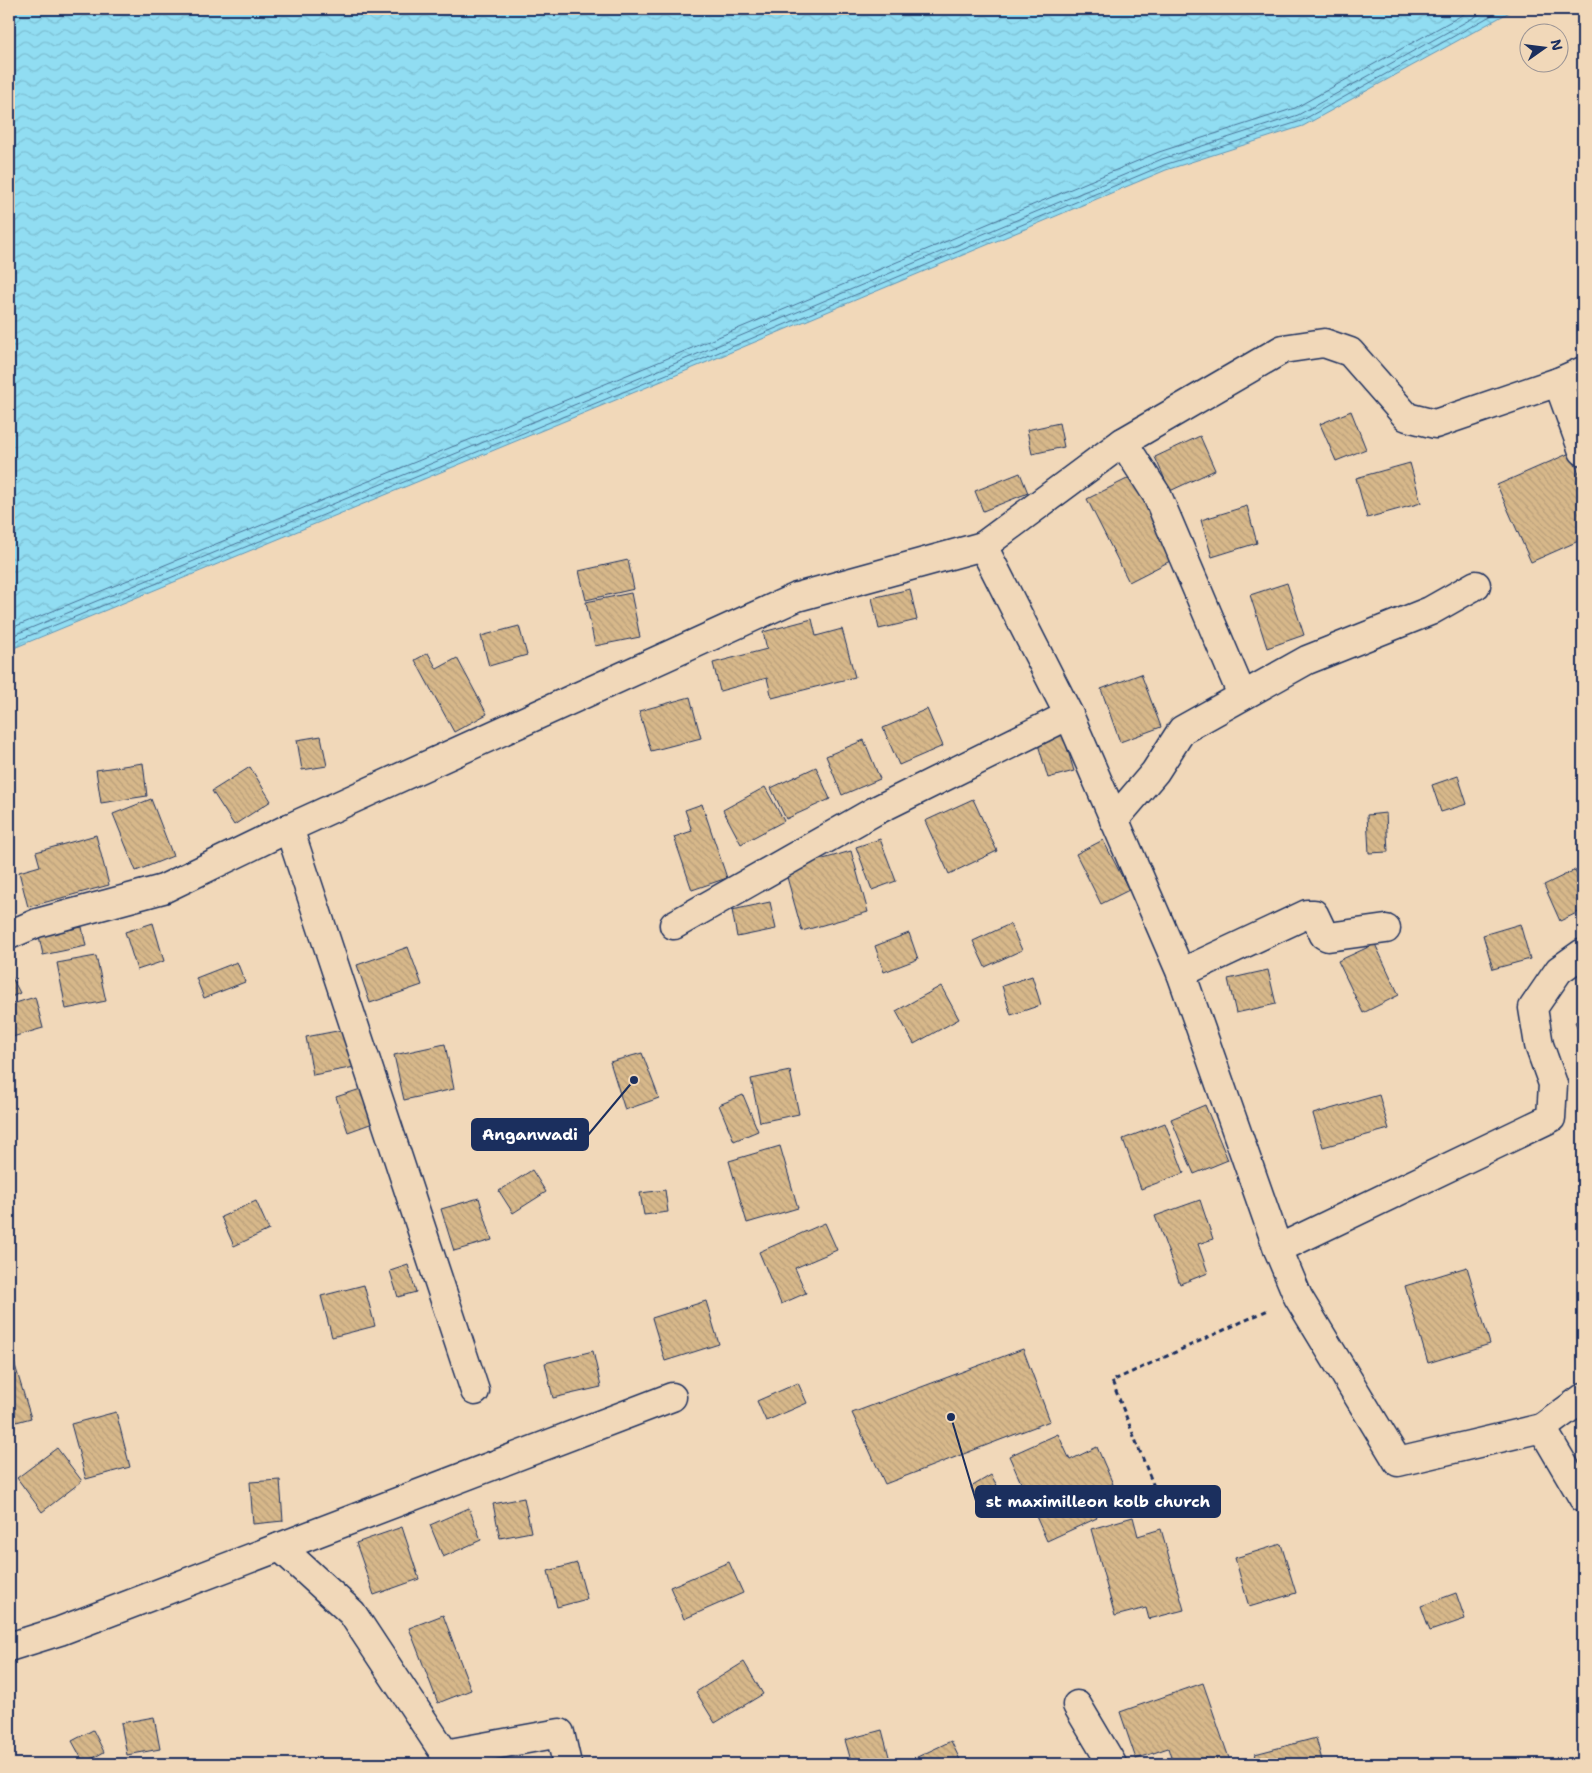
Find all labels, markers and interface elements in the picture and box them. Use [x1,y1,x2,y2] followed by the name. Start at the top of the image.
[1520,22,1570,72] north arrow
[1547,37,1567,52] text: N
[472,1119,588,1150] callout: Anganwadi
[482,1124,578,1145] text: Anganwadi
[976,1486,1220,1517] callout: st maximilleon kolb church
[986,1491,1211,1512] text: st maximilleon kolb church

